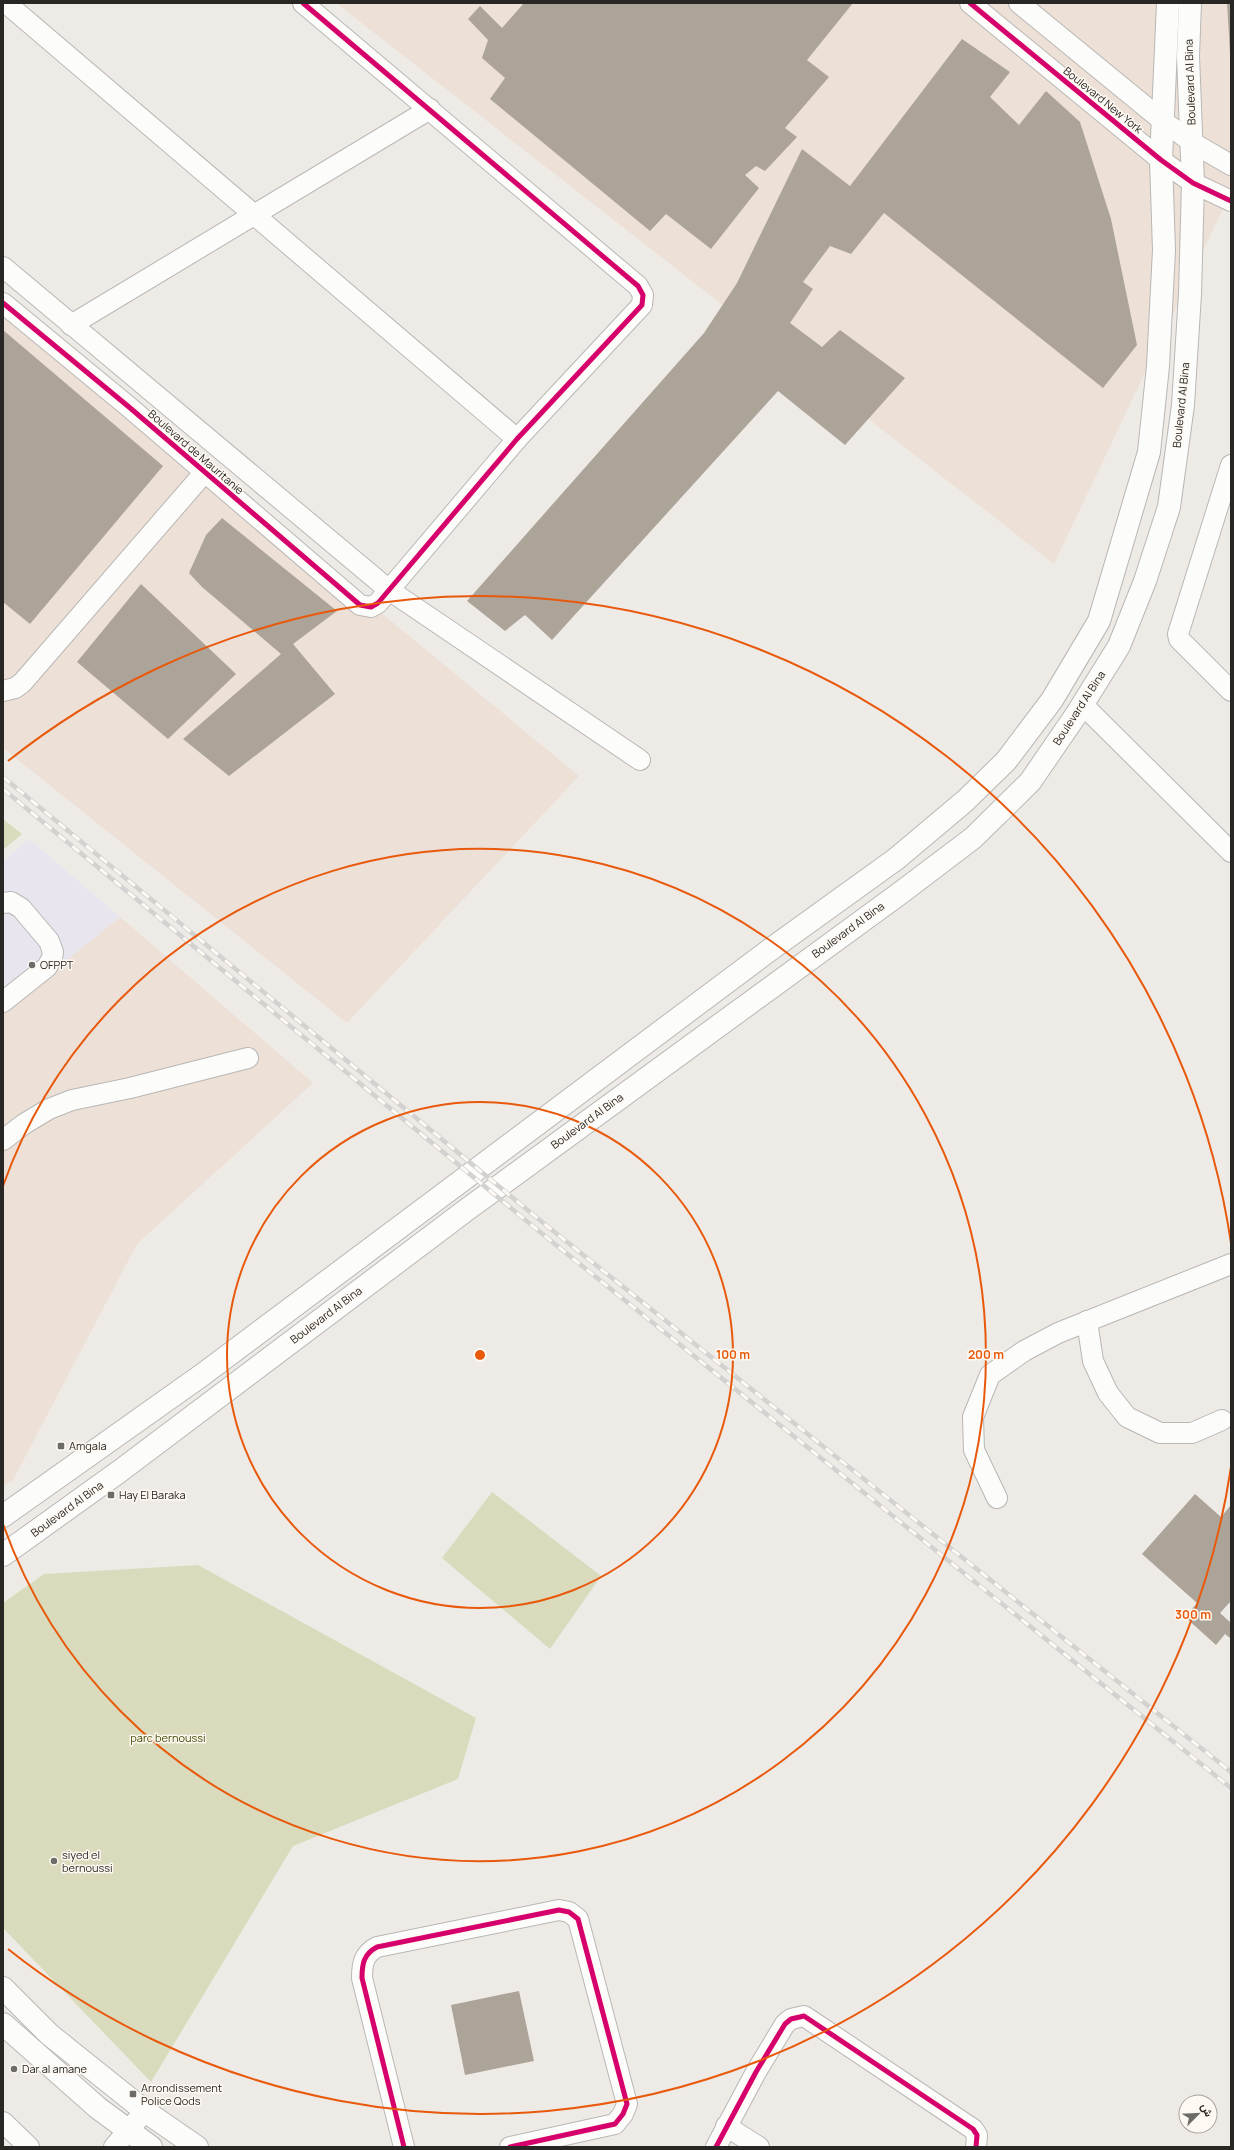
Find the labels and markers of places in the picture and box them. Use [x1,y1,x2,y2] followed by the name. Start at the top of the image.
[40,957,74,972] place label: OFPPT
[27,960,37,970] marker: OFPPT
[473,1348,487,1362] centre of rings
[69,1438,107,1453] place label: Amgala
[56,1441,66,1451] marker: Amgala
[119,1487,186,1502] place label: Hay El Baraka
[106,1490,116,1500] marker: Hay El Baraka
[62,1847,113,1875] place label: siyed el bernoussi
[49,1856,59,1866] marker: siyed el bernoussi
[22,2061,88,2076] place label: Dar al amane
[9,2064,19,2074] marker: Dar al amane
[141,2080,222,2108] place label: Arrondissement Police Qods
[128,2089,138,2099] marker: Arrondissement Police Qods

